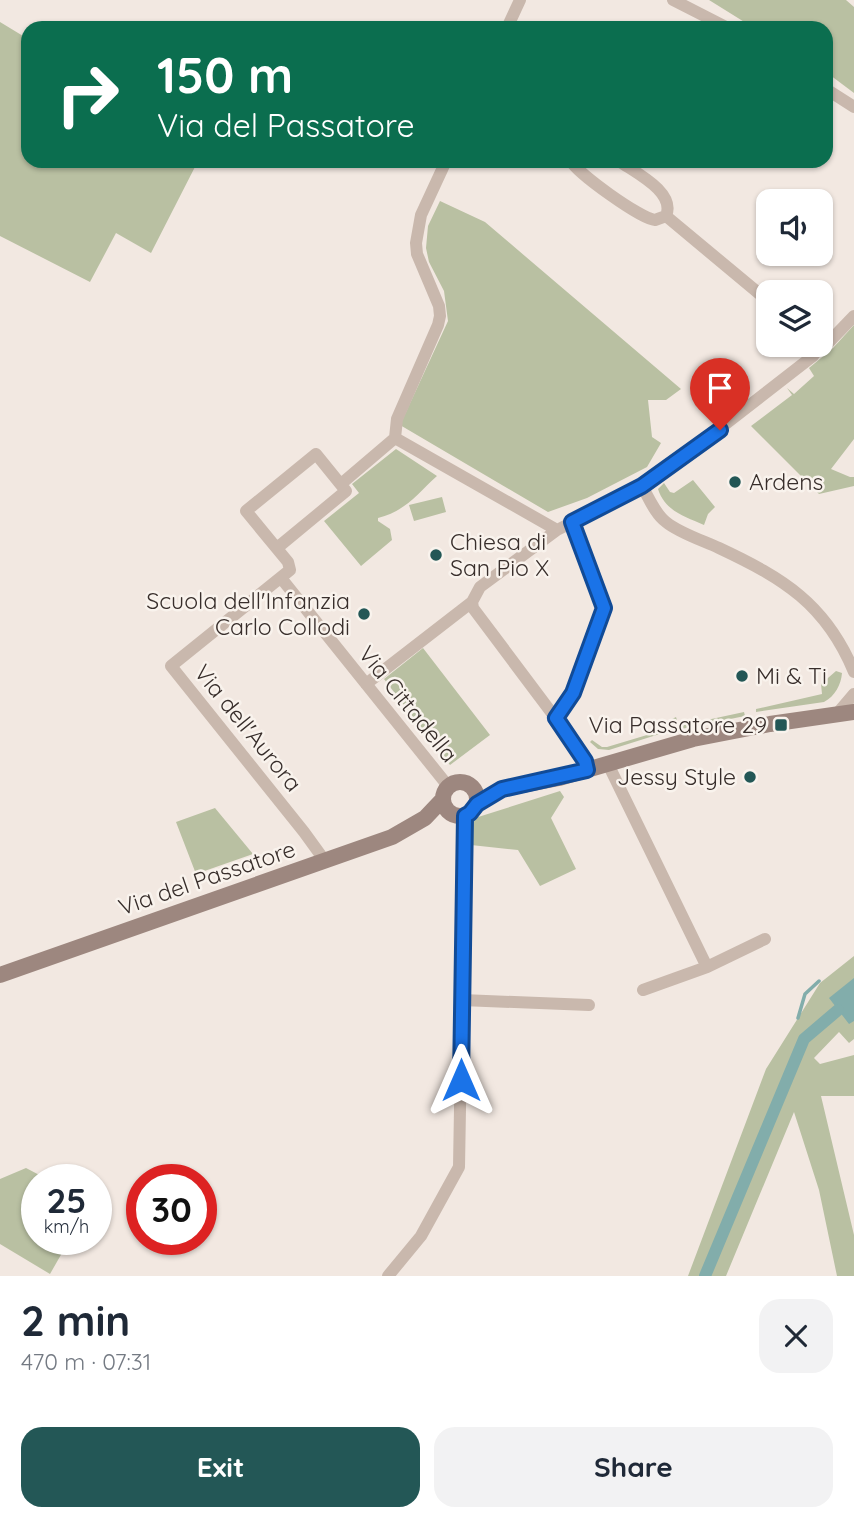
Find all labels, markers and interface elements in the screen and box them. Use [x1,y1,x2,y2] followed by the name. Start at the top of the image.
[157,44,293,105] text: 150 m
[42,49,133,140] icon: right
[157,105,415,145] text: Via del Passatore
[756,189,833,357] map controls
[756,189,833,266] button: sound
[756,280,833,357] button: layers
[690,358,750,430] pin
[701,369,739,407] icon: arrive
[749,467,823,496] place label: Ardens
[727,474,743,490] marker: Ardens
[450,527,549,582] place label: Chiesa di San Pio X
[428,547,444,563] marker: Chiesa di San Pio X
[146,586,350,641] place label: Scuola dell'Infanzia Carlo Collodi
[356,606,372,622] marker: Scuola dell'Infanzia Carlo Collodi
[353,640,464,768] street label: Via Cittadella
[188,658,308,797] street label: Via dell'Aurora
[756,661,827,690] place label: Mi & Ti
[734,668,750,684] marker: Mi & Ti
[589,710,767,739] place label: Via Passatore 29
[773,717,789,733] marker: Via Passatore 29
[617,762,736,791] place label: Jessy Style
[742,769,758,785] marker: Jessy Style
[115,834,299,921] street label: Via del Passatore
[424,1043,498,1117] position arrow
[126,1164,217,1255] speed limit sign: 30
[46,1178,87,1222] text: 25
[44,1215,89,1238] text: km/h
[21,1294,130,1347] text: 2 min
[759,1299,833,1373] button: close
[21,1347,151,1376] text: 470 m · 07:31
[21,1427,420,1507] button: Exit
[434,1427,833,1507] button: Share

